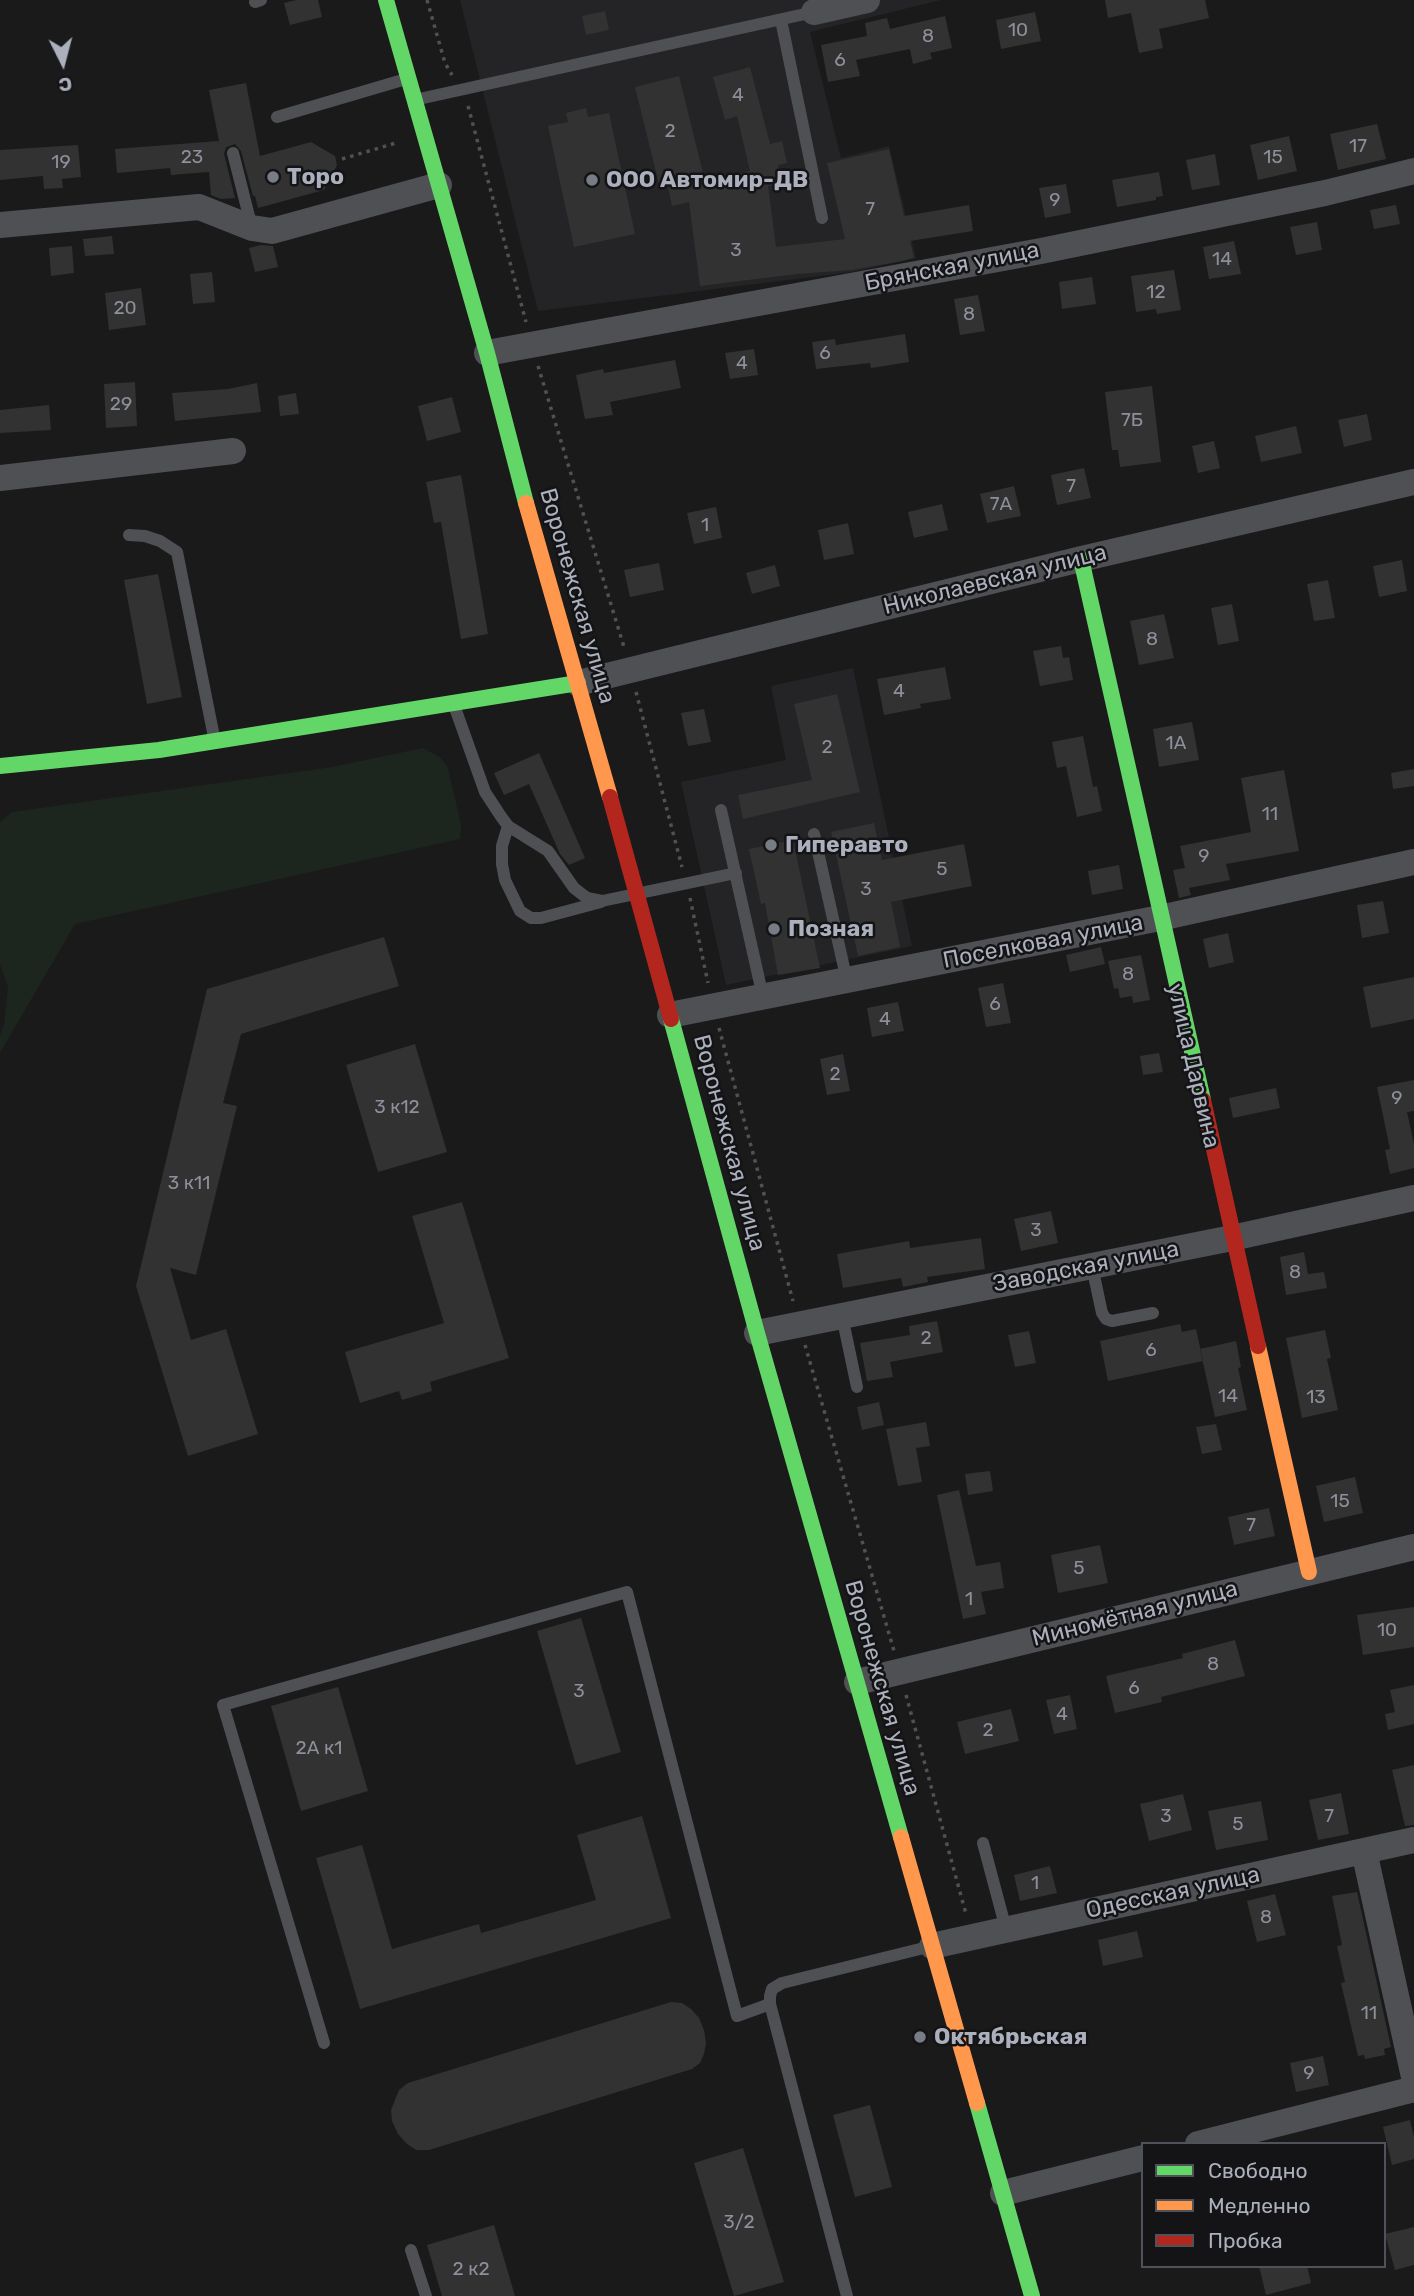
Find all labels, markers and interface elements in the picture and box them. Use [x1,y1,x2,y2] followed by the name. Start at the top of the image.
[1008,20,1028,42] house number: 10
[922,26,934,48] house number: 8
[28,28,98,98] north arrow
[834,50,846,72] house number: 6
[57,72,73,97] text: С
[732,85,744,107] house number: 4
[664,121,676,143] house number: 2
[1349,136,1367,158] house number: 17
[181,147,203,169] house number: 23
[1263,147,1283,169] house number: 15
[51,152,71,174] house number: 19
[287,163,344,191] place label: Торо
[606,166,808,194] place label: ООО Автомир-ДВ
[265,169,281,185] marker: Торо
[584,172,600,188] marker: ООО Автомир-ДВ
[1049,190,1061,212] house number: 9
[865,199,875,221] house number: 7
[862,237,1042,297] street label: Брянская улица
[730,240,742,262] house number: 3
[1212,249,1232,271] house number: 14
[1146,282,1166,304] house number: 12
[113,298,137,320] house number: 20
[963,304,975,326] house number: 8
[819,343,831,365] house number: 6
[736,353,748,375] house number: 4
[110,394,132,416] house number: 29
[1121,410,1143,432] house number: 7Б
[1066,476,1076,498] house number: 7
[533,485,621,707] street label: Воронежская улица
[990,494,1012,516] house number: 7А
[701,515,709,537] house number: 1
[881,539,1109,621] street label: Николаевская улица
[1146,629,1158,651] house number: 8
[893,681,905,703] house number: 4
[1166,733,1186,755] house number: 1А
[821,737,833,759] house number: 2
[1262,804,1278,826] house number: 11
[785,831,908,859] place label: Гиперавто
[763,837,779,853] marker: Гиперавто
[1198,846,1210,868] house number: 9
[936,859,948,881] house number: 5
[860,879,872,901] house number: 3
[941,909,1145,975] street label: Поселковая улица
[788,915,874,943] place label: Позная
[766,921,782,937] marker: Позная
[1122,964,1134,986] house number: 8
[1161,981,1225,1151] street label: улица Дарвина
[989,994,1001,1016] house number: 6
[879,1009,891,1031] house number: 4
[687,1032,771,1254] street label: Воронежская улица
[829,1064,841,1086] house number: 2
[1391,1088,1403,1110] house number: 9
[374,1097,420,1119] house number: 3 к12
[168,1173,210,1195] house number: 3 к11
[1030,1220,1042,1242] house number: 3
[991,1235,1181,1299] street label: Заводская улица
[1289,1262,1301,1284] house number: 8
[920,1328,932,1350] house number: 2
[1145,1340,1157,1362] house number: 6
[1218,1386,1238,1408] house number: 14
[1306,1387,1326,1409] house number: 13
[1330,1491,1350,1513] house number: 15
[1246,1515,1256,1537] house number: 7
[1073,1558,1085,1580] house number: 5
[1029,1575,1241,1653] street label: Миномётная улица
[838,1577,926,1799] street label: Воронежская улица
[965,1589,973,1611] house number: 1
[1377,1620,1397,1642] house number: 10
[1207,1654,1219,1676] house number: 8
[1128,1678,1140,1700] house number: 6
[573,1681,585,1703] house number: 3
[1056,1704,1068,1726] house number: 4
[982,1720,994,1742] house number: 2
[296,1738,342,1760] house number: 2А к1
[1160,1806,1172,1828] house number: 3
[1324,1806,1334,1828] house number: 7
[1232,1814,1244,1836] house number: 5
[1084,1861,1262,1925] street label: Одесская улица
[1031,1873,1039,1895] house number: 1
[1260,1907,1272,1929] house number: 8
[1361,2003,1377,2025] house number: 11
[934,2023,1087,2051] place label: Октябрьская
[912,2029,928,2045] marker: Октябрьская
[1303,2063,1315,2085] house number: 9
[1141,2142,1386,2268] legend
[1208,2158,1308,2183] text: Свободно
[1208,2193,1311,2218] text: Медленно
[723,2212,755,2234] house number: 3/2
[1208,2228,1283,2253] text: Пробка
[452,2259,490,2281] house number: 2 к2

